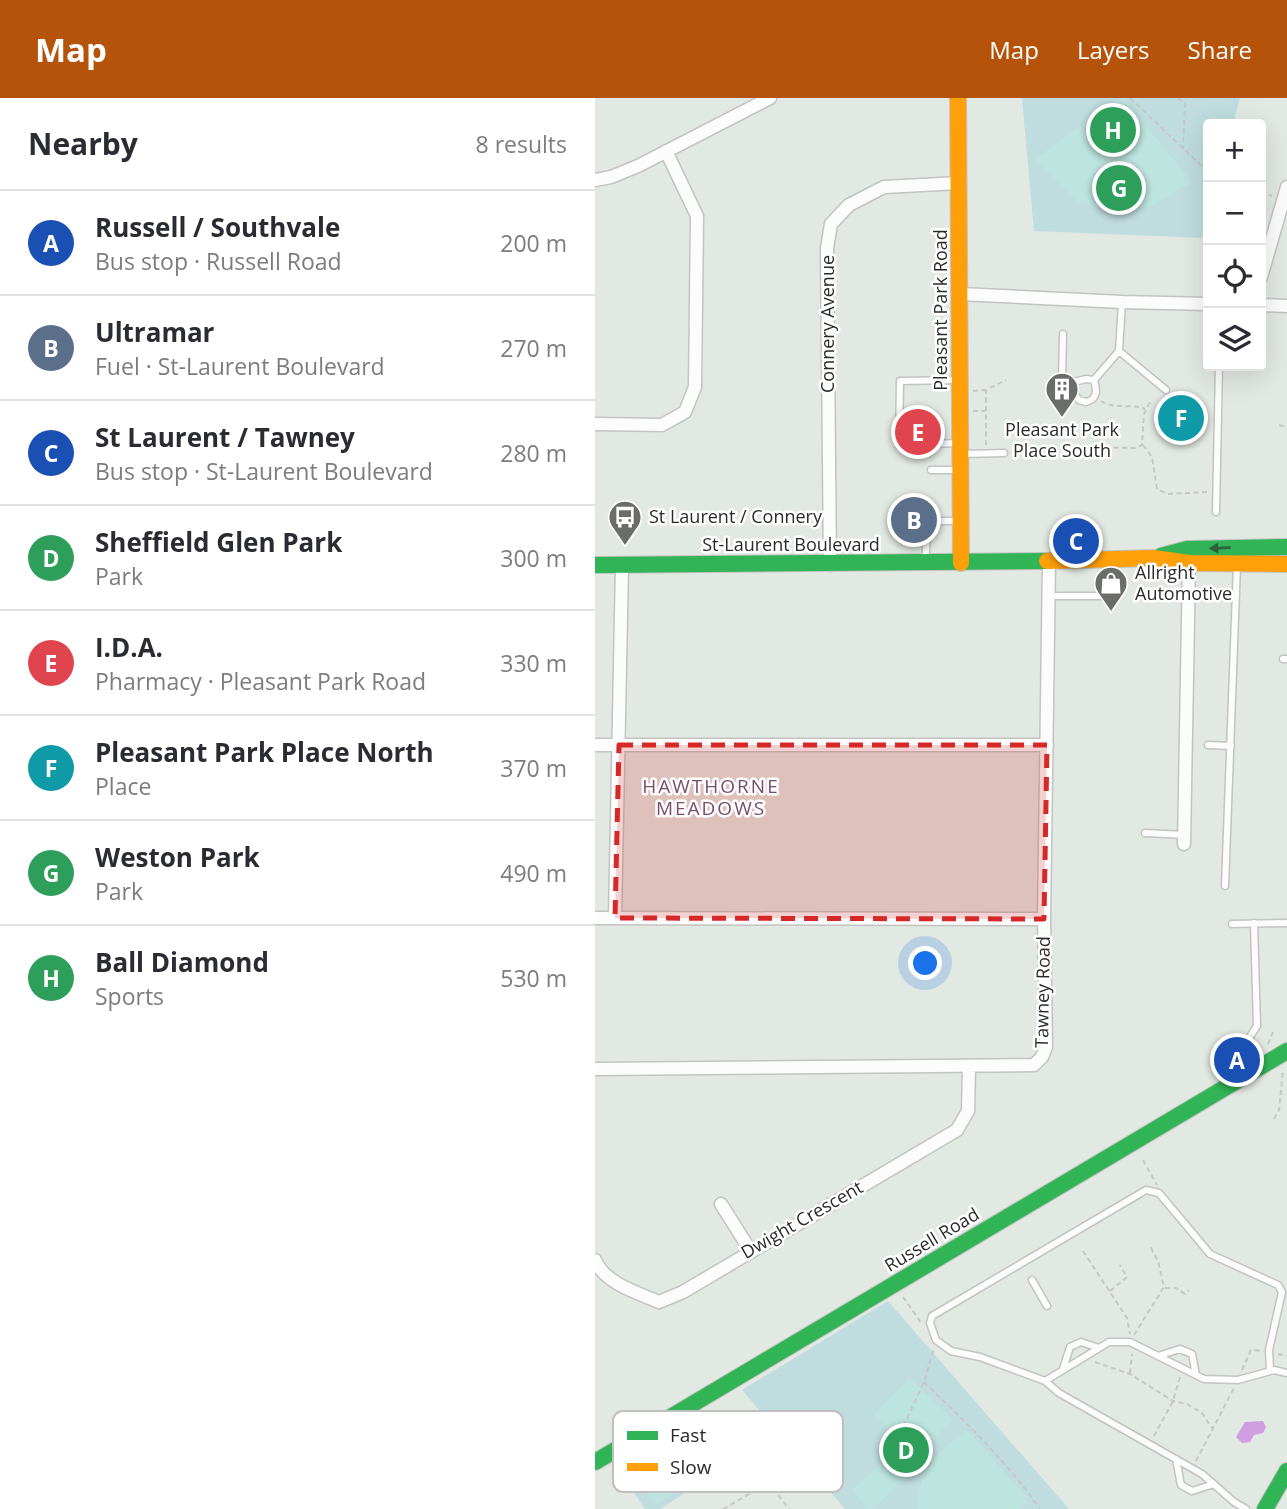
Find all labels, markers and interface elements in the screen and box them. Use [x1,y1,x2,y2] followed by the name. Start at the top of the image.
[35,27,107,72] text: Map
[989,33,1039,66] text: Map
[1077,33,1150,66] text: Layers
[1188,33,1252,66] text: Share
[1090,104,1136,156] pin: H
[1203,119,1266,371] map controls
[1203,119,1266,182] button: +
[28,123,138,164] text: Nearby
[476,128,567,160] text: 8 results
[1096,162,1142,214] pin: G
[1203,182,1266,245] button: −
[95,209,340,245] text: Russell / Southvale
[43,227,59,259] text: A
[500,227,567,259] text: 200 m
[928,229,952,391] street label: Pleasant Park Road
[95,245,342,277] text: Bus stop · Russell Road
[1203,245,1266,308] button: locate
[815,255,839,393] street label: Connery Avenue
[1203,308,1266,371] button: layers
[95,314,214,350] text: Ultramar
[43,332,59,364] text: B
[500,332,567,364] text: 270 m
[95,350,385,382] text: Fuel · St-Laurent Boulevard
[1043,370,1081,419] building icon: Pleasant Park Place South
[1158,392,1204,444] pin: F
[895,406,941,458] pin: E
[1005,417,1119,462] place label: Pleasant Park Place South
[95,419,355,455] text: St Laurent / Tawney
[44,437,58,469] text: C
[500,437,567,469] text: 280 m
[95,455,433,487] text: Bus stop · St-Laurent Boulevard
[891,494,937,546] pin: B
[606,498,644,547] bus stop icon: St Laurent / Connery
[649,504,823,528] place label: St Laurent / Connery
[1053,515,1099,567] pin: C
[95,524,342,560] text: Sheffield Glen Park
[702,532,880,556] street label: St-Laurent Boulevard
[42,542,60,574] text: D
[500,542,567,574] text: 300 m
[1209,542,1231,553] one-way arrow
[95,560,143,592] text: Park
[1135,560,1232,605] place label: Allright Automotive
[1092,564,1130,613] shop icon: Allright Automotive
[95,629,163,665] text: I.D.A.
[45,647,57,679] text: E
[500,647,567,679] text: 330 m
[95,665,426,697] text: Pharmacy · Pleasant Park Road
[95,734,434,770] text: Pleasant Park Place North
[45,752,57,784] text: F
[500,752,567,784] text: 370 m
[95,770,151,802] text: Place
[642,773,780,821] district label: HAWTHORNE MEADOWS
[95,839,260,875] text: Weston Park
[43,857,59,889] text: G
[500,857,567,889] text: 490 m
[95,875,143,907] text: Park
[1029,936,1055,1048] street label: Tawney Road
[95,944,269,980] text: Ball Diamond
[908,946,942,980] your location
[42,962,60,994] text: H
[500,962,567,994] text: 530 m
[95,980,164,1012] text: Sports
[1214,1034,1260,1086] pin: A
[736,1174,867,1264] street label: Dwight Crescent
[880,1202,983,1277] street label: Russell Road
[613,1411,843,1492] legend
[670,1422,706,1448] text: Fast
[883,1424,929,1476] pin: D
[670,1454,712,1480] text: Slow

